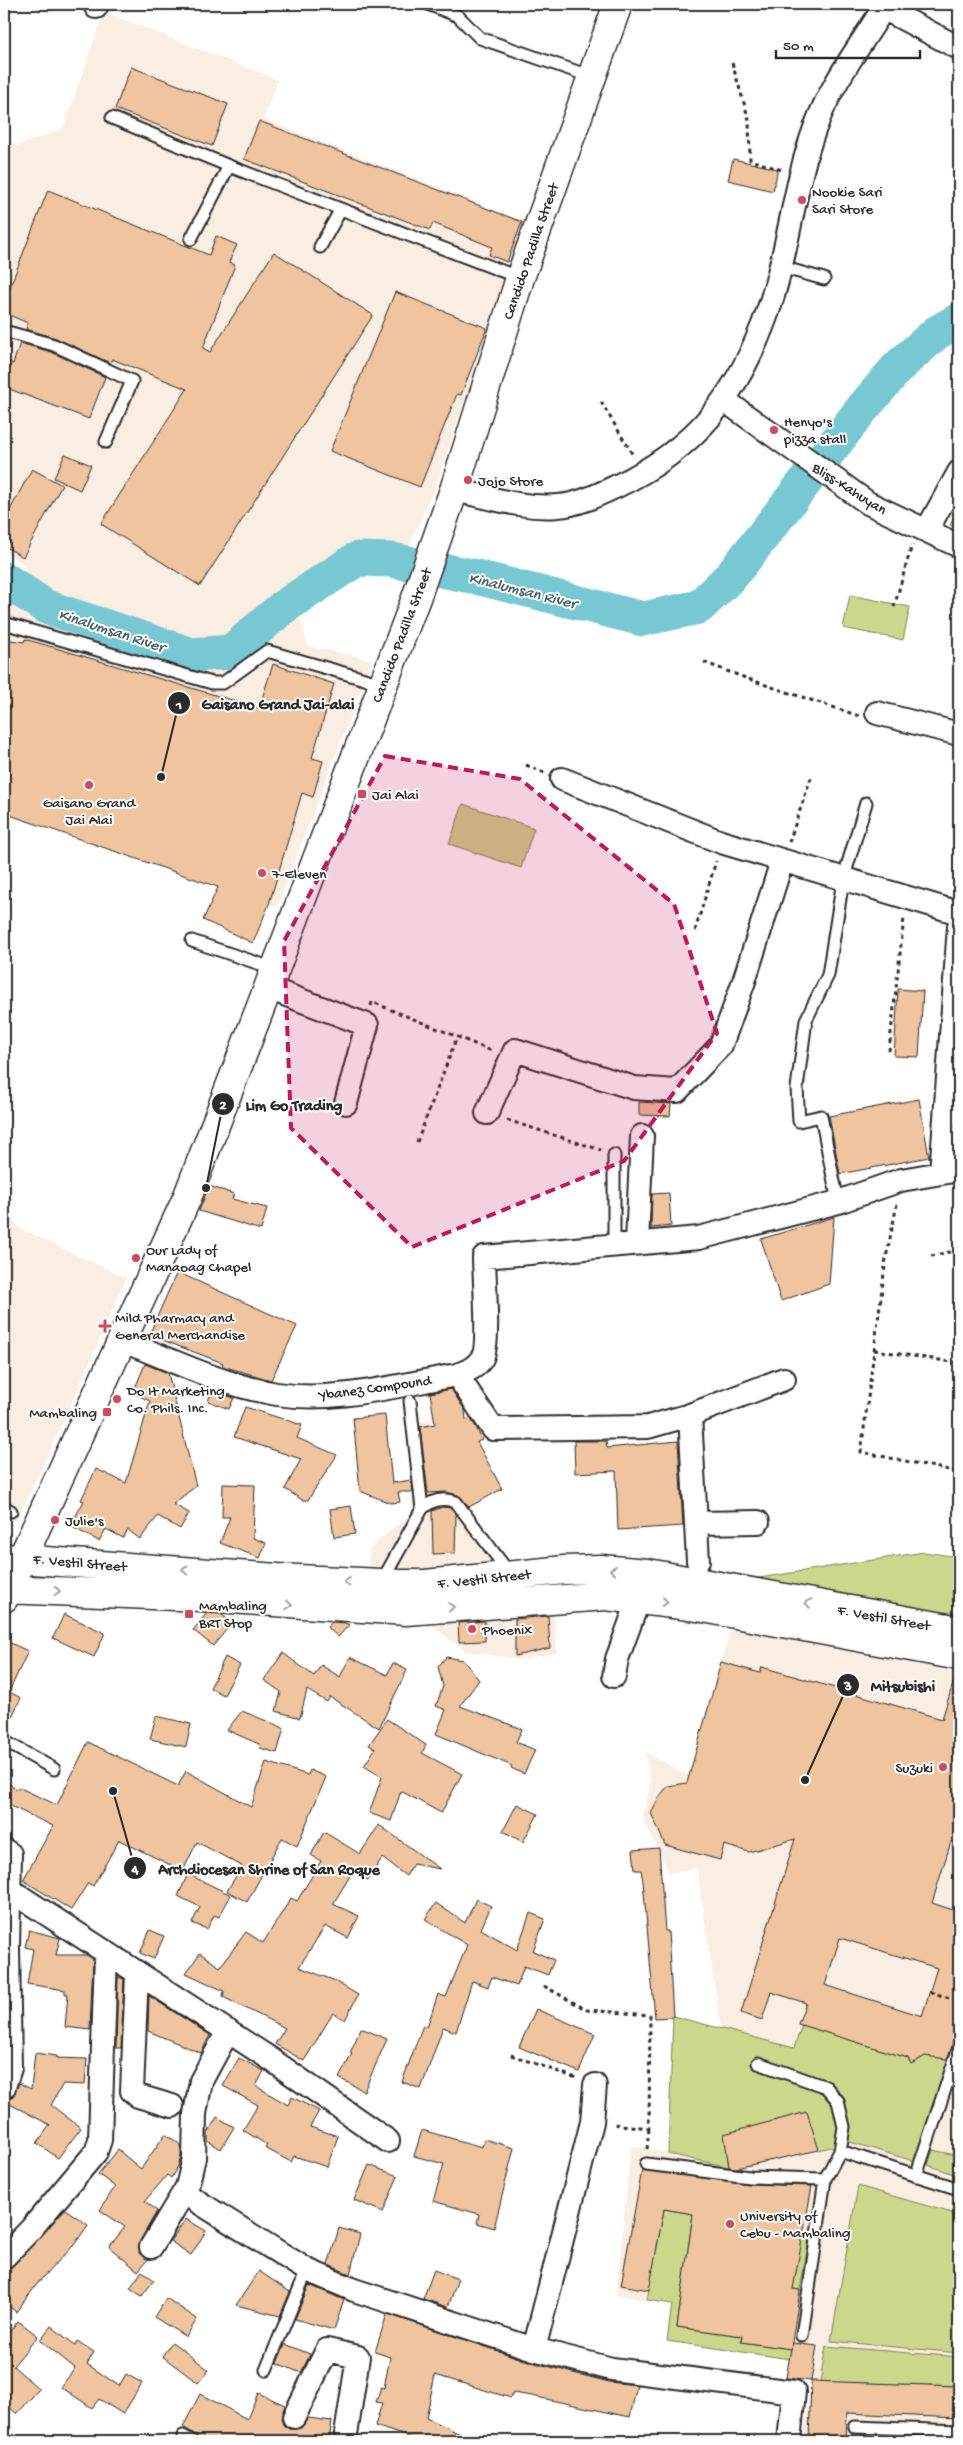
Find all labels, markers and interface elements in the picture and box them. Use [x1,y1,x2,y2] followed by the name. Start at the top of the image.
[776,28,919,60] scale bar
[783,38,814,56] text: 50 m
[500,179,564,322] street label: Candido Padilla Street
[812,184,882,219] place label: Nookie Sari Sari Store
[796,194,808,206] marker: Nookie Sari Sari Store
[783,414,846,449] place label: Henyo's pizza stall
[768,424,780,436] marker: Henyo's pizza stall
[807,459,890,520] street label: Bliss-Kahuyan
[478,473,544,491] place label: Jojo Store
[462,474,474,486] marker: Jojo Store
[369,564,438,706] street label: Candido Padilla Street
[466,570,581,616] water label: Kinalumsan River
[56,606,169,659] water label: Kinalumsan River
[167,688,365,719] callout: Gaisano Grand Jai-alai
[175,697,182,715] text: 1
[202,697,355,716] text: Gaisano Grand Jai-alai
[83,779,95,791] marker: Gaisano Grand Jai Alai
[372,787,419,805] place label: Jai Alai
[356,788,368,800] marker: Jai Alai
[43,795,136,830] place label: Gaisano Grand Jai Alai
[271,866,326,884] place label: 7-Eleven
[256,867,268,879] marker: 7-Eleven
[211,1089,352,1120] callout: Lim Go Trading
[219,1097,227,1115] text: 2
[246,1098,342,1117] text: Lim Go Trading
[146,1242,251,1277] place label: Our Lady of Manaoag Chapel
[130,1252,142,1264] marker: Our Lady of Manaoag Chapel
[115,1310,245,1345] place label: Mild Pharmacy and General Merchandise
[99,1320,111,1332] marker: Mild Pharmacy and General Merchandise
[316,1372,434,1406] street label: Ybanez Compound
[126,1383,225,1418] place label: Do It Marketing Co. Phils. Inc.
[111,1393,123,1405] marker: Do It Marketing Co. Phils. Inc.
[29,1405,97,1423] place label: Mambaling
[101,1406,113,1418] marker: Mambaling
[65,1513,104,1531] place label: Julie's
[49,1514,61,1526] marker: Julie's
[31,1551,129,1577] street label: F. Vestil Street
[180,1565,188,1576] one-way arrow
[609,1565,617,1576] one-way arrow
[436,1566,534,1594] street label: F. Vestil Street
[342,1577,350,1588] one-way arrow
[53,1586,61,1596] one-way arrow
[661,1597,670,1607] one-way arrow
[198,1598,267,1633] place label: Mambaling BRT Stop
[285,1599,293,1610] one-way arrow
[804,1599,812,1609] one-way arrow
[447,1602,455,1613] one-way arrow
[835,1602,933,1636] street label: F. Vestil Street
[183,1608,195,1620] marker: Mambaling BRT Stop
[481,1622,532,1640] place label: Phoenix
[466,1623,478,1635] marker: Phoenix
[836,1670,945,1701] callout: Mitsubishi
[843,1678,852,1696] text: 3
[871,1679,936,1698] text: Mitsubishi
[895,1760,933,1778] place label: Suzuki
[937,1761,949,1773] marker: Suzuki
[123,1853,389,1884] callout: Archdiocesan Shrine of San Roque
[130,1861,139,1879] text: 4
[157,1861,381,1881] text: Archdiocesan Shrine of San Roque
[740,2208,851,2243] place label: University of Cebu - Mambaling
[724,2218,736,2230] marker: University of Cebu - Mambaling

